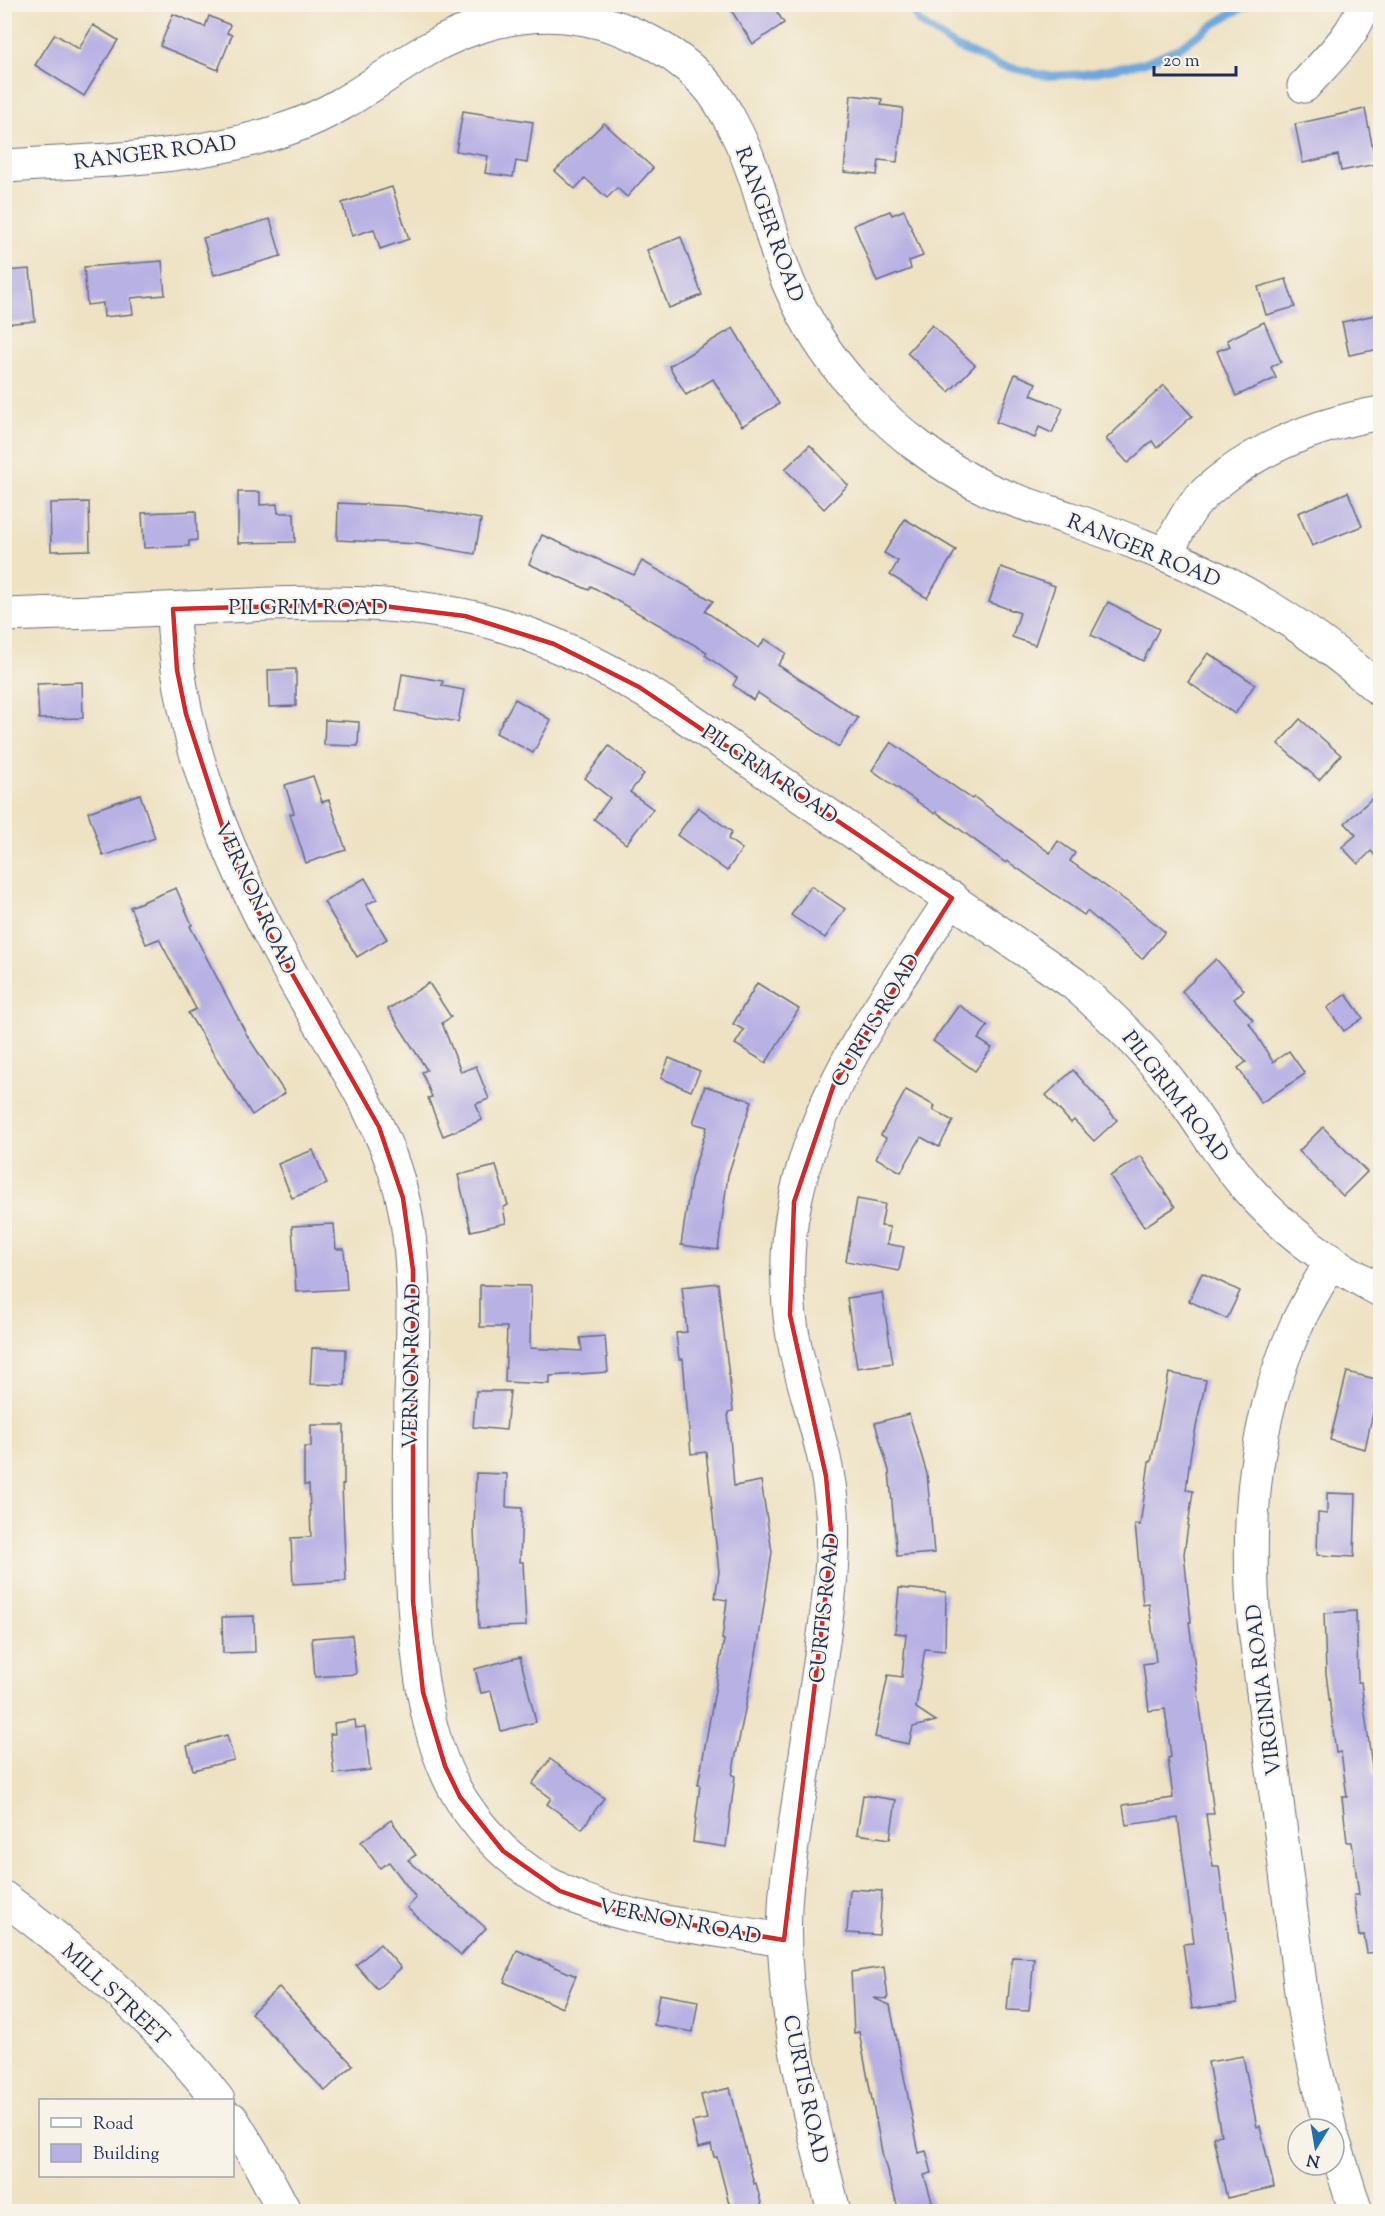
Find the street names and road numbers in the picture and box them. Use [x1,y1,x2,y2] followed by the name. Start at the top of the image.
[72,129,238,179] street label: RANGER ROAD
[726,143,810,307] street label: RANGER ROAD
[1062,507,1225,596] street label: RANGER ROAD
[228,594,388,624] street label: PILGRIM ROAD
[694,719,843,833] street label: PILGRIM ROAD
[206,818,303,980] street label: VERNON ROAD
[825,949,928,1093] street label: CURTIS ROAD
[1114,1025,1235,1169] street label: PILGRIM ROAD
[397,1283,429,1449] street label: VERNON ROAD
[803,1532,849,1685] street label: CURTIS ROAD
[1240,1602,1290,1777] street label: VIRGINIA ROAD
[596,1892,764,1953] street label: VERNON ROAD
[54,1937,176,2054] street label: MILL STREET
[774,2012,834,2166] street label: CURTIS ROAD

